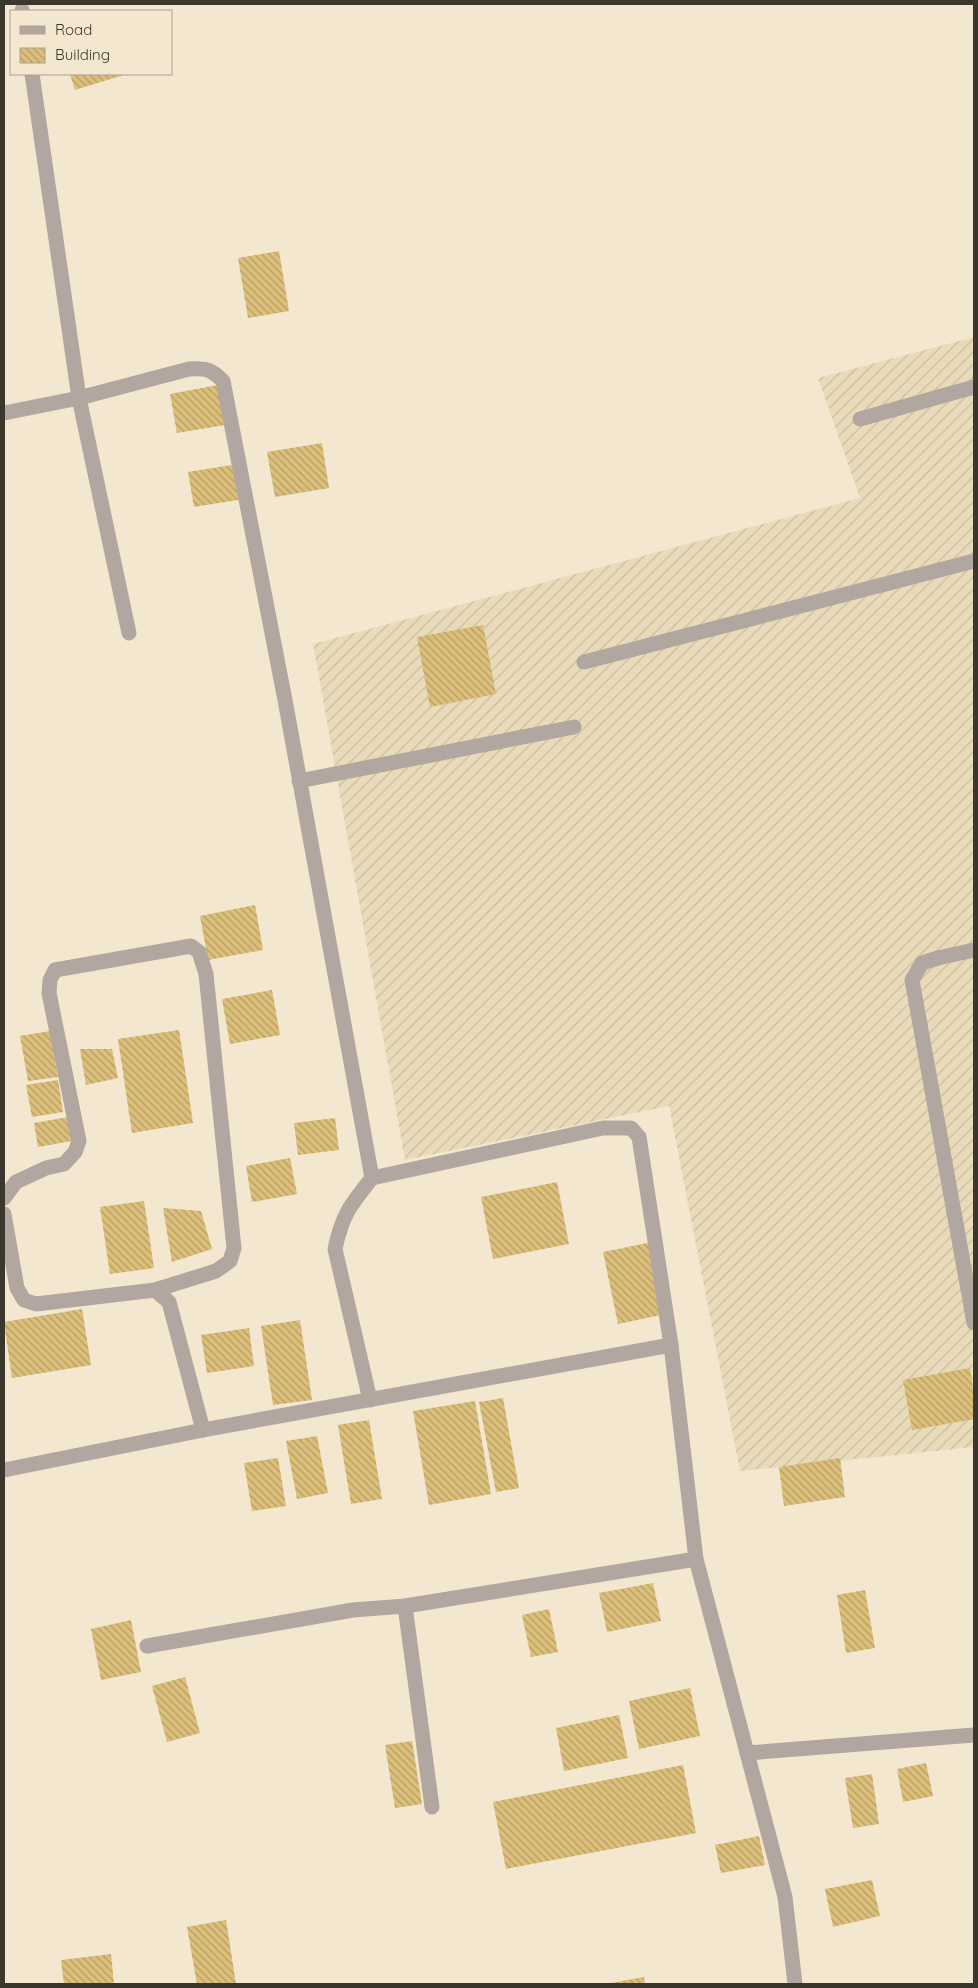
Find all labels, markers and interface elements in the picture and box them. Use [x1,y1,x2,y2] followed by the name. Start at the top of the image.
[10,10,172,75] legend
[55,20,92,39] text: Road
[55,45,110,64] text: Building

